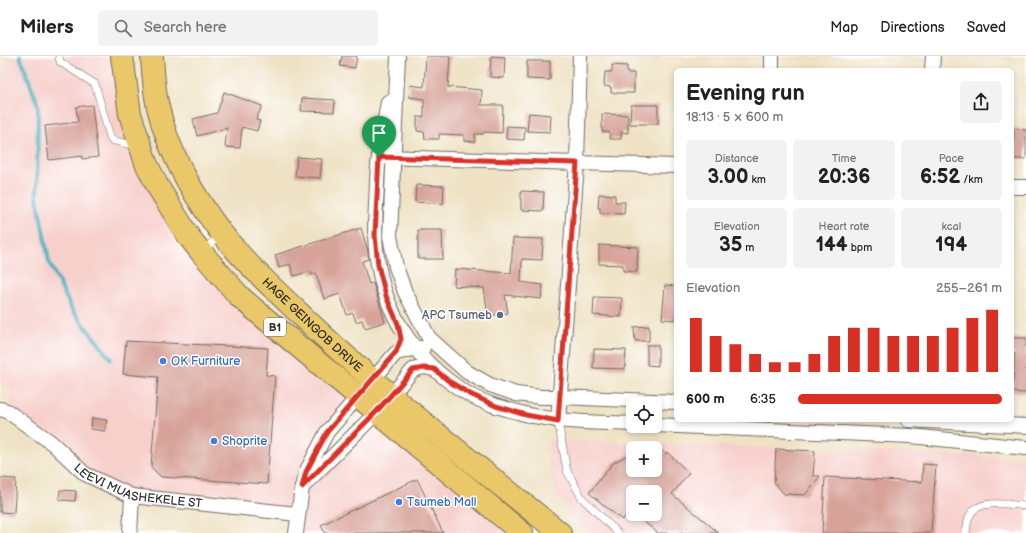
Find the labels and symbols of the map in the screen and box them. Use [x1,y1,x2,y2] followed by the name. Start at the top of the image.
[362,116,396,157] pin
[259,275,366,375] street label: HAGE GEINGOB DRIVE
[422,308,492,323] place label: APC Tsumeb
[495,310,505,320] marker: APC Tsumeb
[264,318,286,336] road number: B1
[171,354,240,369] place label: OK Furniture
[158,356,168,366] marker: OK Furniture
[222,434,267,449] place label: Shoprite
[209,436,219,446] marker: Shoprite
[71,460,204,511] street label: LEEVI MUASHEKELE ST
[407,495,476,510] place label: Tsumeb Mall
[394,497,404,507] marker: Tsumeb Mall

